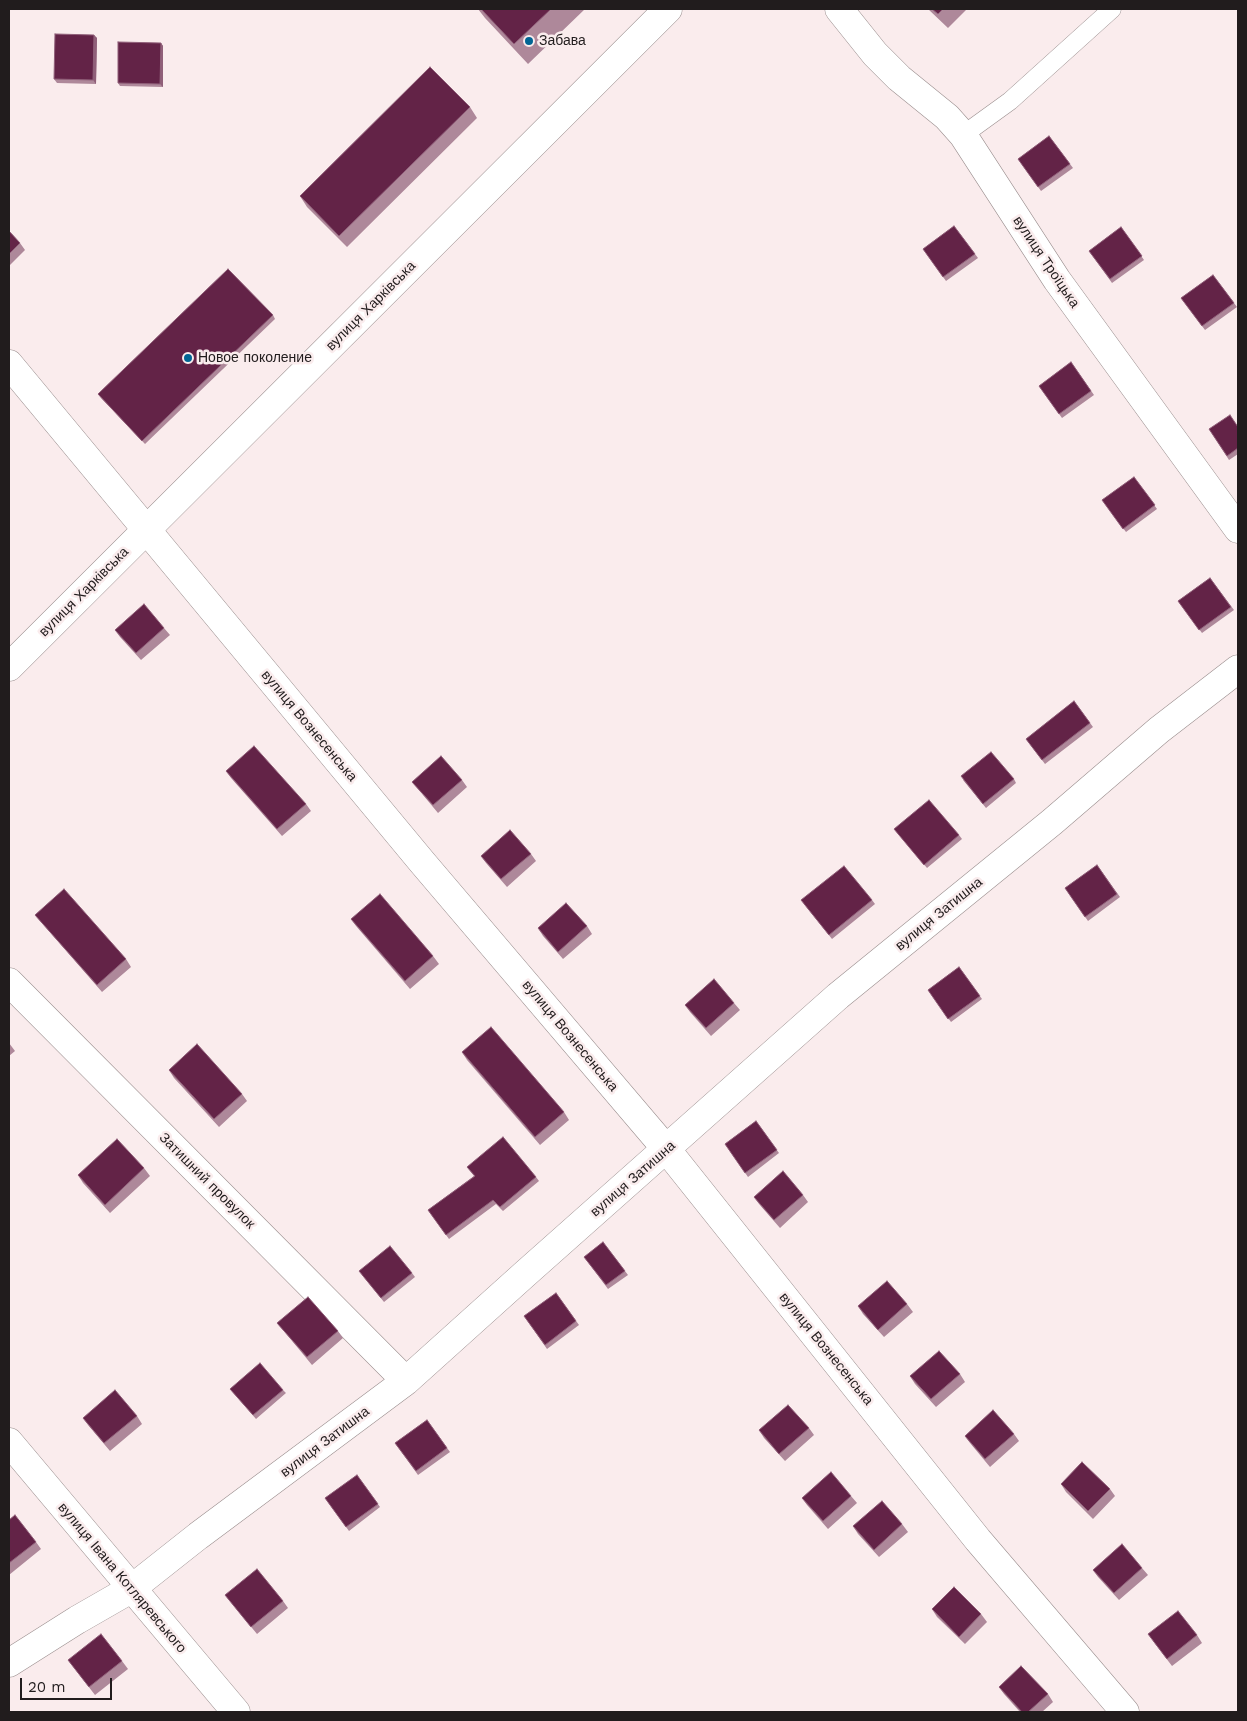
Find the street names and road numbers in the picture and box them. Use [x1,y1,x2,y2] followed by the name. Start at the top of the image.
[1009,213,1083,311] street label: вулиця Троїцька
[323,258,419,354] street label: вулиця Харківська
[36,544,132,640] street label: вулиця Харківська
[258,667,360,785] street label: вулиця Вознесенська
[892,874,986,954] street label: вулиця Затишна
[519,977,621,1095] street label: вулиця Вознесенська
[156,1130,258,1232] street label: Затишний провулок
[587,1138,679,1220] street label: вулиця Затишна
[775,1289,877,1409] street label: вулиця Вознесенська
[277,1403,373,1481] street label: вулиця Затишна
[54,1500,190,1656] street label: вулиця Івана Котляревського

